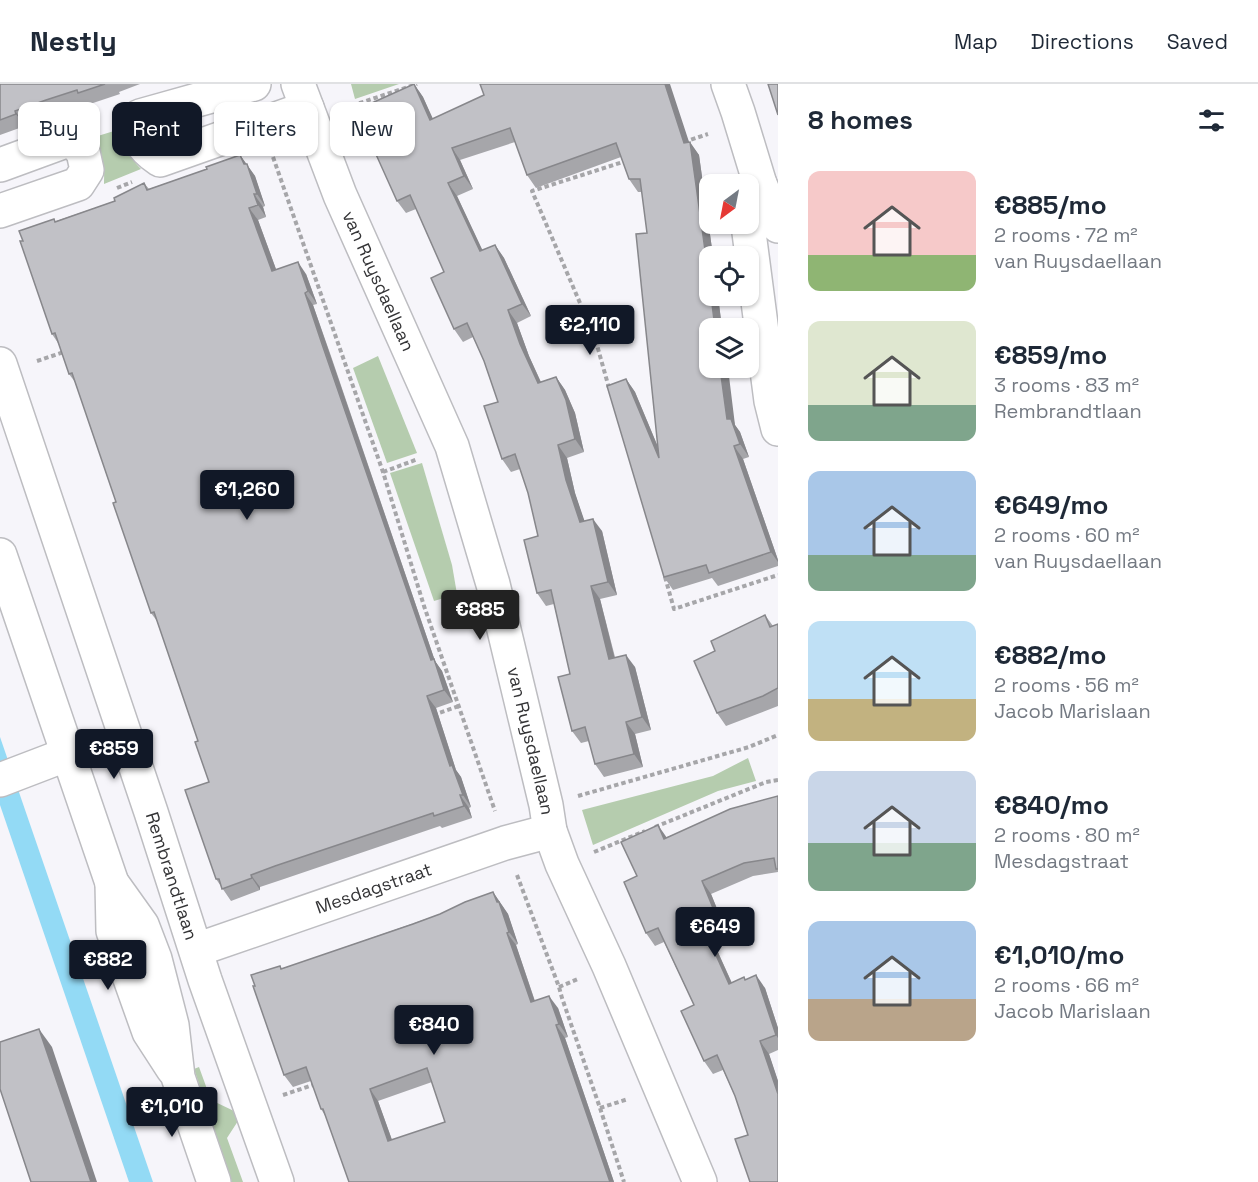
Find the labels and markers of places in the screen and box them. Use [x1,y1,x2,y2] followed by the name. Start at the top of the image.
[541,305,639,356] pin: €2,110
[198,470,296,521] pin: €1,260
[444,590,516,641] pin: €885
[78,729,150,780] pin: €859
[679,907,751,958] pin: €649
[72,940,144,991] pin: €882
[398,1005,470,1056] pin: €840
[123,1087,221,1138] pin: €1,010

